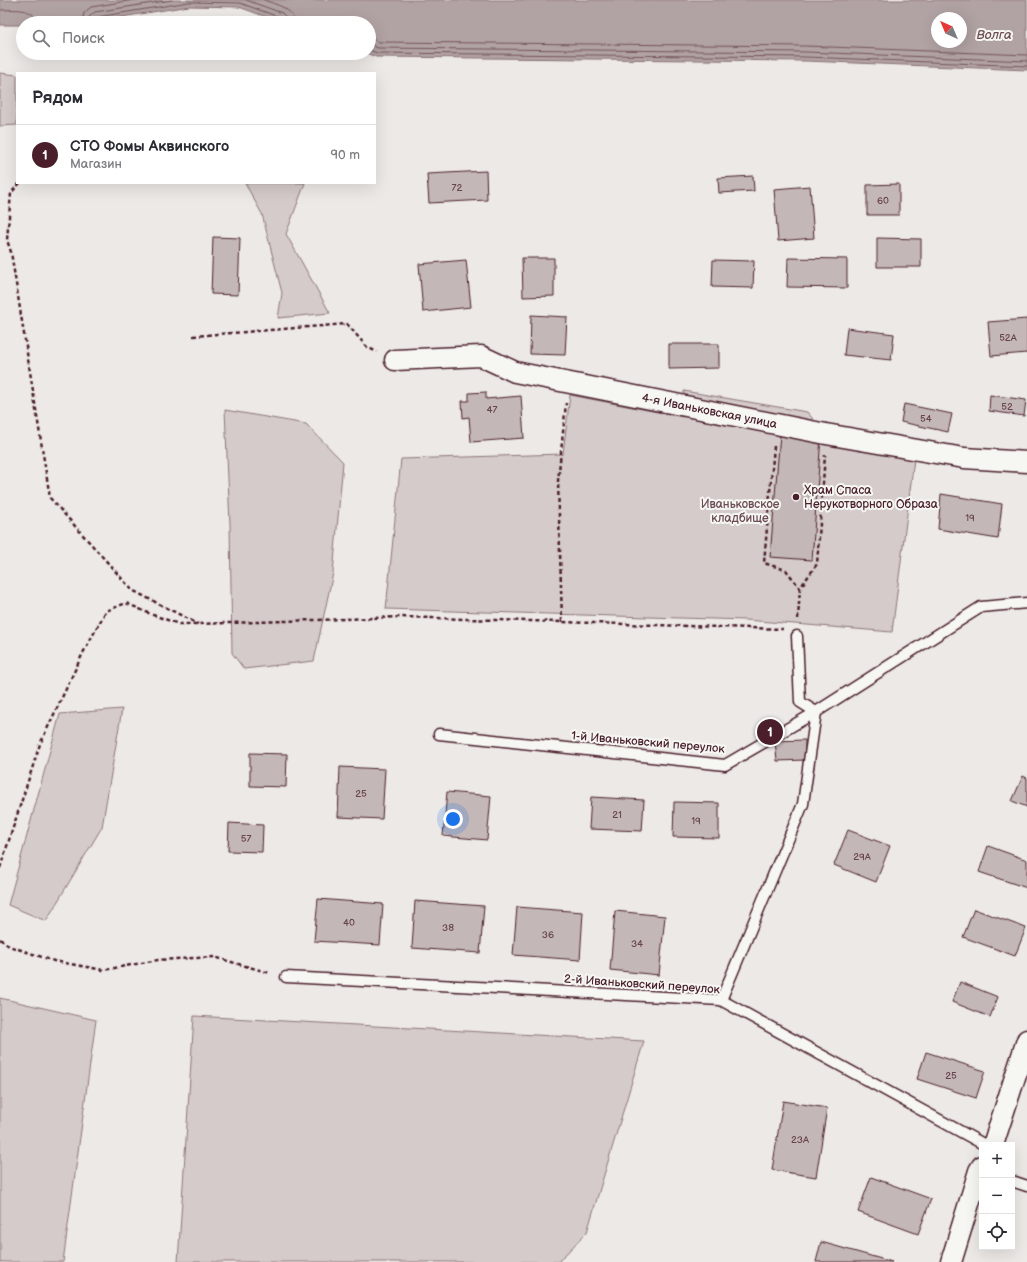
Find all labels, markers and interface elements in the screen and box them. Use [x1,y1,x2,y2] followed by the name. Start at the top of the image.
[931,12,967,48] north arrow
[16,16,376,60] search box
[30,27,52,49] icon: search
[976,27,1012,43] water label: Волга
[62,29,105,48] text: Поиск
[32,88,83,108] text: Рядом
[70,137,229,156] text: СТО Фомы Аквинского
[42,147,48,163] text: 1
[331,147,360,163] text: 90 m
[70,156,122,172] text: Магазин
[452,182,463,194] house number: 72
[877,195,889,207] house number: 60
[999,332,1018,344] house number: 52А
[640,390,778,432] street label: 4-я Иваньковская улица
[1001,401,1013,413] house number: 52
[486,404,498,416] house number: 47
[920,413,932,425] house number: 54
[804,483,938,512] place label: Храм Спаса Нерукотворного Образа
[791,492,801,502] marker: Храм Спаса Нерукотворного Образа
[701,497,780,526] park label: Иваньковское кладбище
[965,512,975,524] house number: 19
[757,717,783,747] pin: 1
[571,728,726,757] street label: 1-й Иваньковский переулок
[355,788,367,800] house number: 25
[443,809,463,829] your location
[612,809,622,821] house number: 21
[691,815,701,827] house number: 19
[241,833,251,845] house number: 57
[853,851,872,863] house number: 29А
[343,917,355,929] house number: 40
[442,922,454,934] house number: 38
[542,929,554,941] house number: 36
[631,938,643,950] house number: 34
[563,972,721,997] street label: 2-й Иваньковский переулок
[945,1070,957,1082] house number: 25
[791,1134,810,1146] house number: 23А
[979,1142,1015,1250] map controls
[979,1142,1015,1178] button: +
[979,1178,1015,1214] button: −
[979,1214,1015,1250] button: locate

